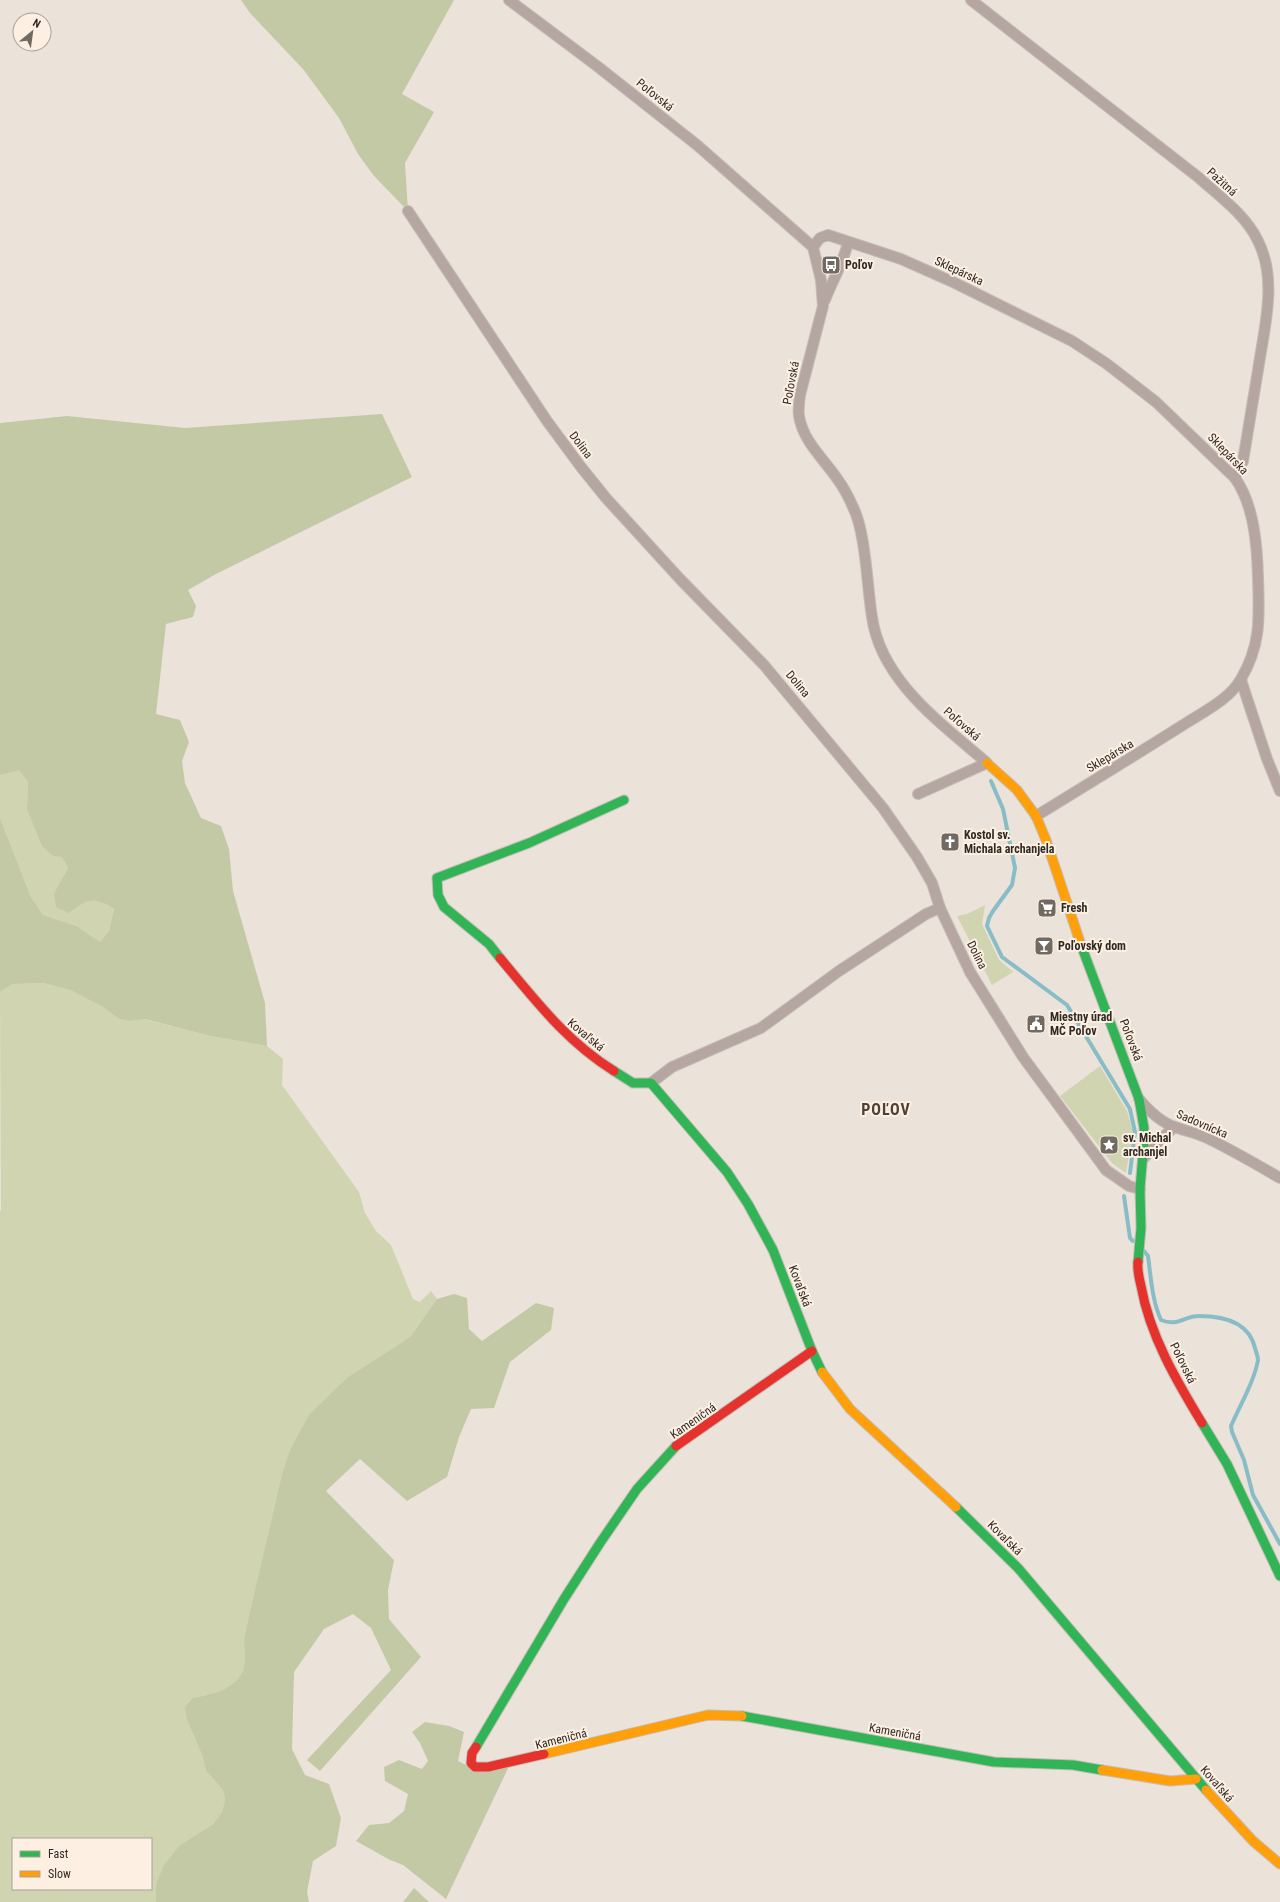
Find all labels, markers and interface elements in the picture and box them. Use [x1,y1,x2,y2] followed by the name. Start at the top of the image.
[12,12,52,52] north arrow
[31,16,43,31] text: N
[634,76,677,114] street label: Poľovská
[1204,165,1240,199] street label: Pažitná
[820,254,842,276] bus stop icon: Poľov
[932,254,986,288] street label: Sklepárska
[845,258,874,272] place label: Poľov
[780,360,802,406] street label: Poľovská
[566,429,596,461] street label: Dolina
[1205,430,1251,478] street label: Sklepárska
[783,668,813,700] street label: Dolina
[941,704,983,744] street label: Poľovská
[1084,736,1136,775] street label: Sklepárska
[964,828,1055,856] place label: Kostol sv. Michala archanjela
[939,831,961,853] church icon: Kostol sv. Michala archanjela
[1036,897,1058,919] supermarket icon: Fresh
[1061,901,1088,915] place label: Fresh
[1033,935,1055,957] bar icon: Poľovský dom
[964,938,990,972] street label: Dolina
[1058,939,1126,953] place label: Poľovský dom
[1050,1010,1112,1038] place label: Miestny úrad MČ Poľov
[1025,1013,1047,1035] public building icon: Miestny úrad MČ Poľov
[565,1016,607,1054] street label: Kovaľská
[1117,1017,1145,1063] street label: Poľovská
[861,1100,911,1119] district label: POĽOV
[1174,1107,1230,1141] street label: Sadovnícka
[1123,1131,1171,1159] place label: sv. Michal archanjel
[1098,1134,1120,1156] place icon: sv. Michal archanjel
[786,1263,814,1309] street label: Kovaľská
[1167,1340,1199,1386] street label: Poľovská
[667,1400,719,1442] street label: Kameničná
[985,1518,1025,1558] street label: Kovaľská
[868,1721,922,1744] street label: Kameničná
[534,1726,588,1752] street label: Kameničná
[1197,1763,1237,1805] street label: Kovaľská
[12,1838,152,1890] legend
[48,1847,69,1861] text: Fast
[48,1867,71,1881] text: Slow

